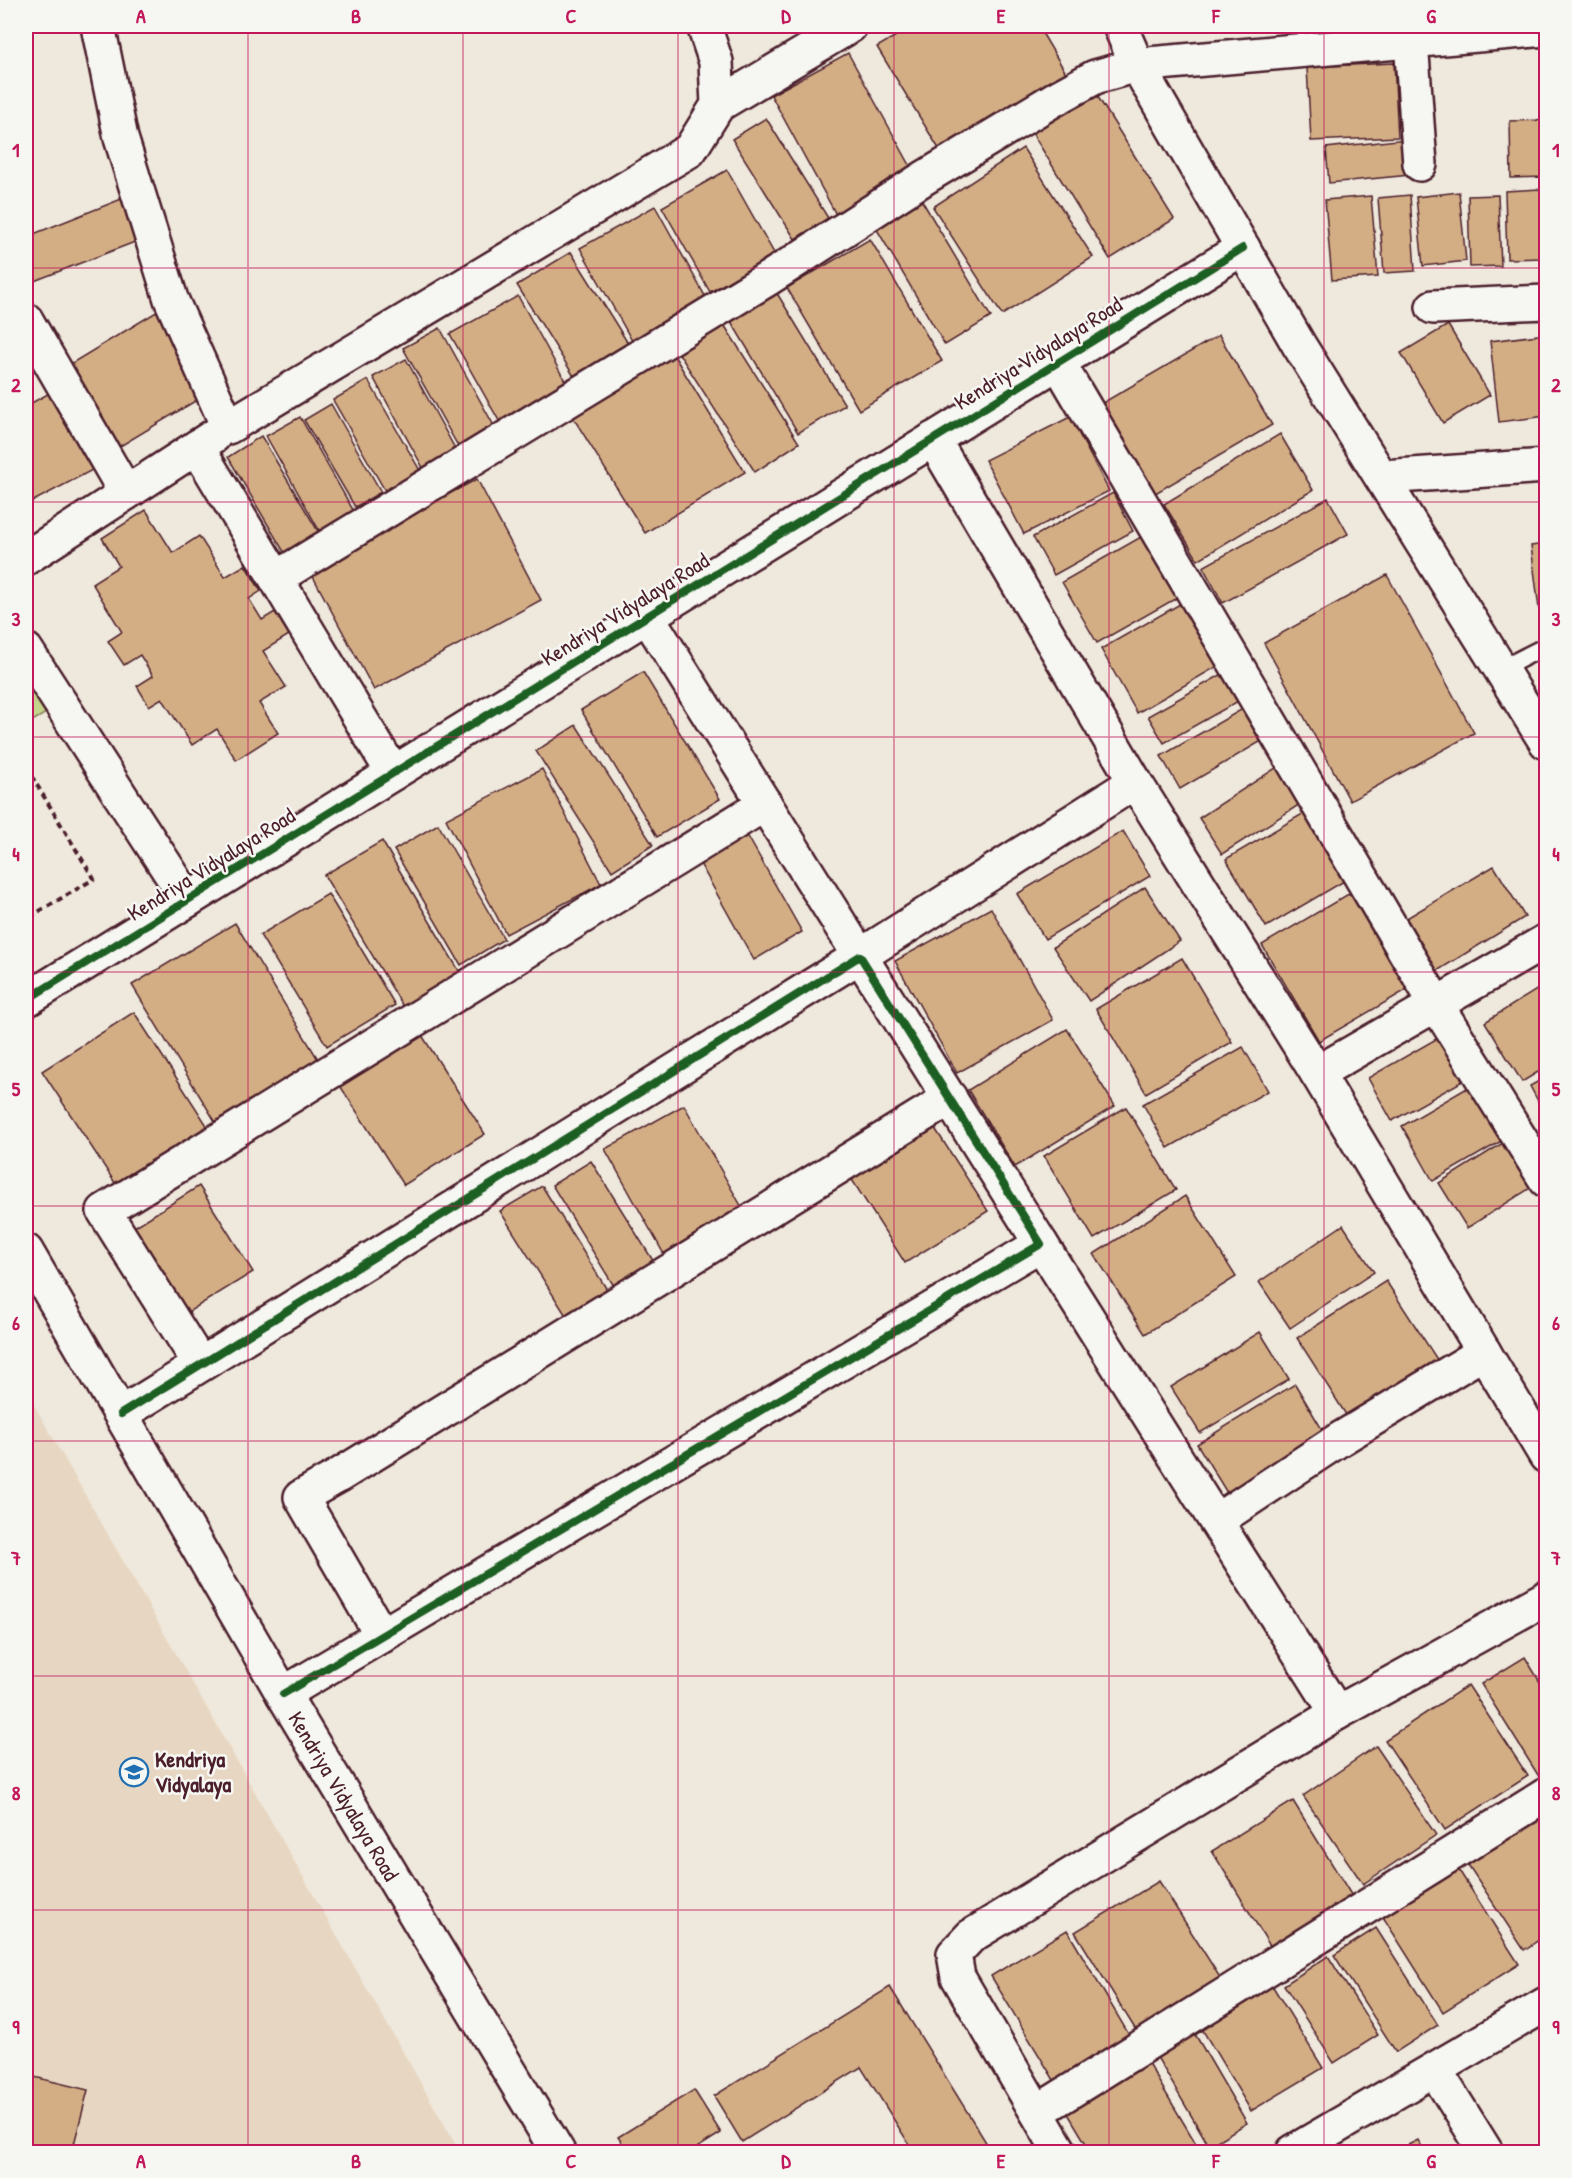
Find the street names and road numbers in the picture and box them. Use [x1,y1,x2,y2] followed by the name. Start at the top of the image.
[948,289,1128,417] street label: Kendriya Vidyalaya Road
[535,545,715,673] street label: Kendriya Vidyalaya Road
[121,800,301,928] street label: Kendriya Vidyalaya Road
[282,1706,407,1887] street label: Kendriya Vidyalaya Road

